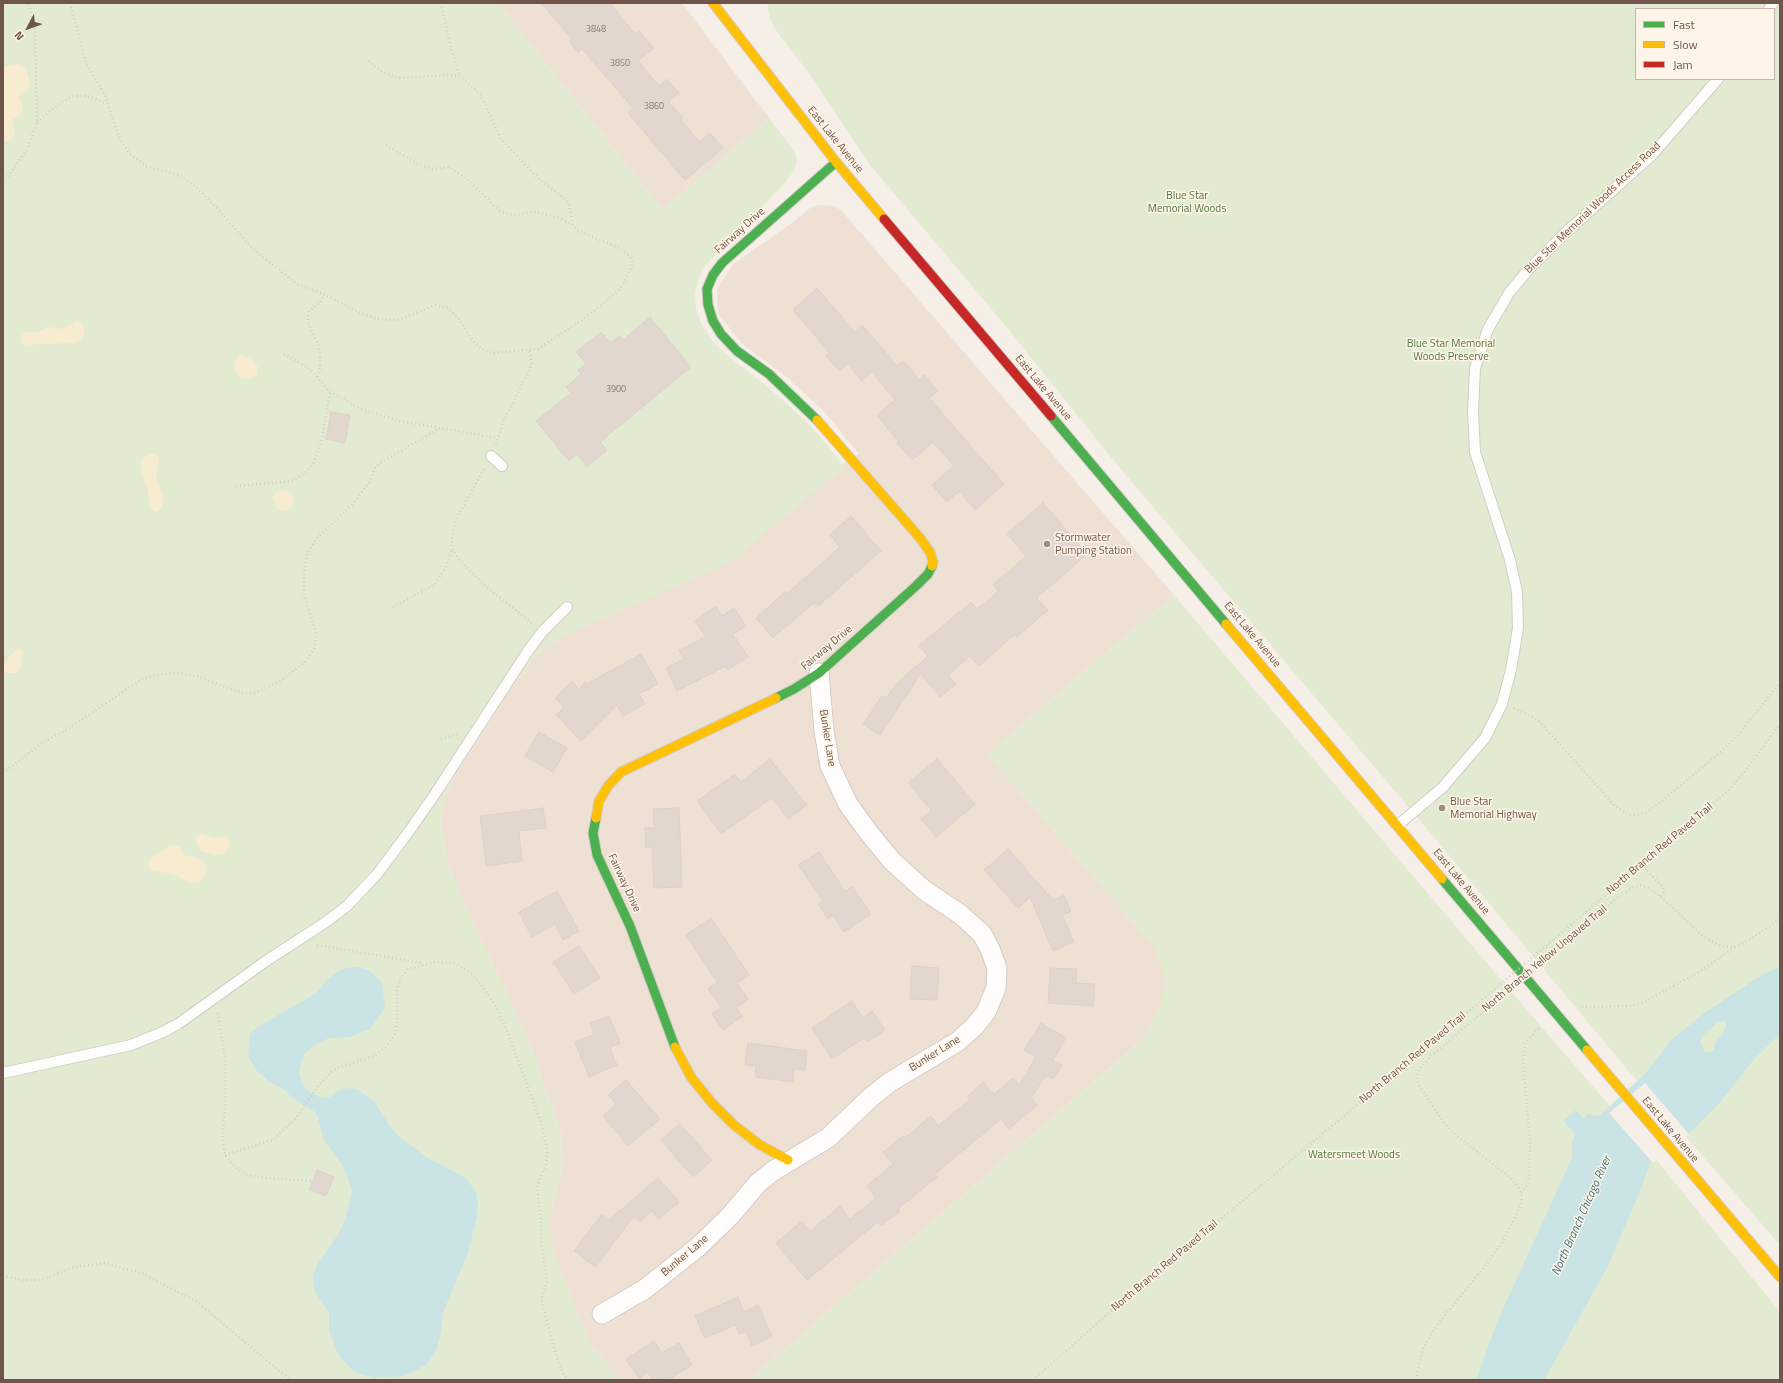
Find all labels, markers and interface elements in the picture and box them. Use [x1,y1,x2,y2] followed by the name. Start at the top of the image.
[8,8,48,48] north arrow
[1635,8,1775,80] legend
[1673,15,1695,34] text: Fast
[586,25,606,35] house number: 3848
[10,28,27,44] text: N
[1673,35,1698,54] text: Slow
[1673,55,1693,74] text: Jam
[610,59,630,69] house number: 3850
[644,102,664,112] house number: 3860
[804,104,866,176] street label: East Lake Avenue
[1522,140,1664,276] street label: Blue Star Memorial Woods Access Road
[1148,189,1226,215] park label: Blue Star Memorial Woods
[712,205,768,257] street label: Fairway Drive
[1407,337,1495,363] park label: Blue Star Memorial Woods Preserve
[1012,353,1074,423] street label: East Lake Avenue
[606,385,626,395] house number: 3900
[1055,531,1132,557] place label: Stormwater Pumping Station
[1042,539,1052,549] marker: Stormwater Pumping Station
[1221,600,1283,670] street label: East Lake Avenue
[799,623,855,673] street label: Fairway Drive
[816,708,838,768] street label: Bunker Lane
[1450,795,1537,821] place label: Blue Star Memorial Highway
[1604,801,1716,897] street label: North Branch Red Paved Trail
[1437,803,1447,813] marker: Blue Star Memorial Highway
[1430,847,1492,917] street label: East Lake Avenue
[605,852,643,914] street label: Fairway Drive
[1480,903,1610,1015] street label: North Branch Yellow Unpaved Trail
[1357,1010,1469,1106] street label: North Branch Red Paved Trail
[907,1033,963,1075] street label: Bunker Lane
[1639,1095,1701,1165] street label: East Lake Avenue
[1308,1148,1400,1162] park label: Watersmeet Woods
[1549,1154,1615,1278] water label: North Branch Chicago River
[1109,1218,1221,1314] street label: North Branch Red Paved Trail
[659,1232,711,1280] street label: Bunker Lane

